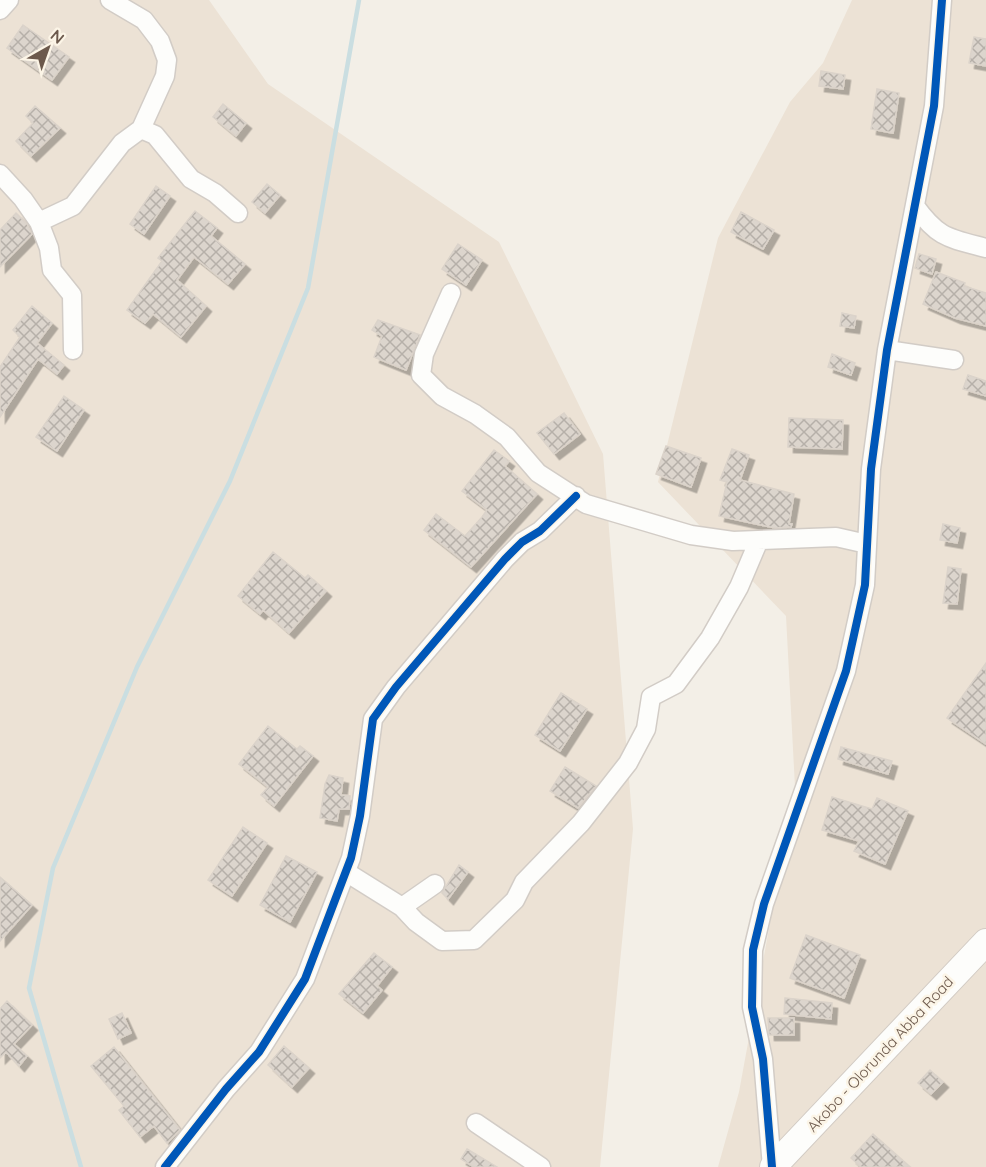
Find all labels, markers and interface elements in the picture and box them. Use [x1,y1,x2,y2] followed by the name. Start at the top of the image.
[18,18,78,78] north arrow
[47,25,69,48] text: N
[803,972,957,1136] street label: Akobo - Olorunda Abba Road

